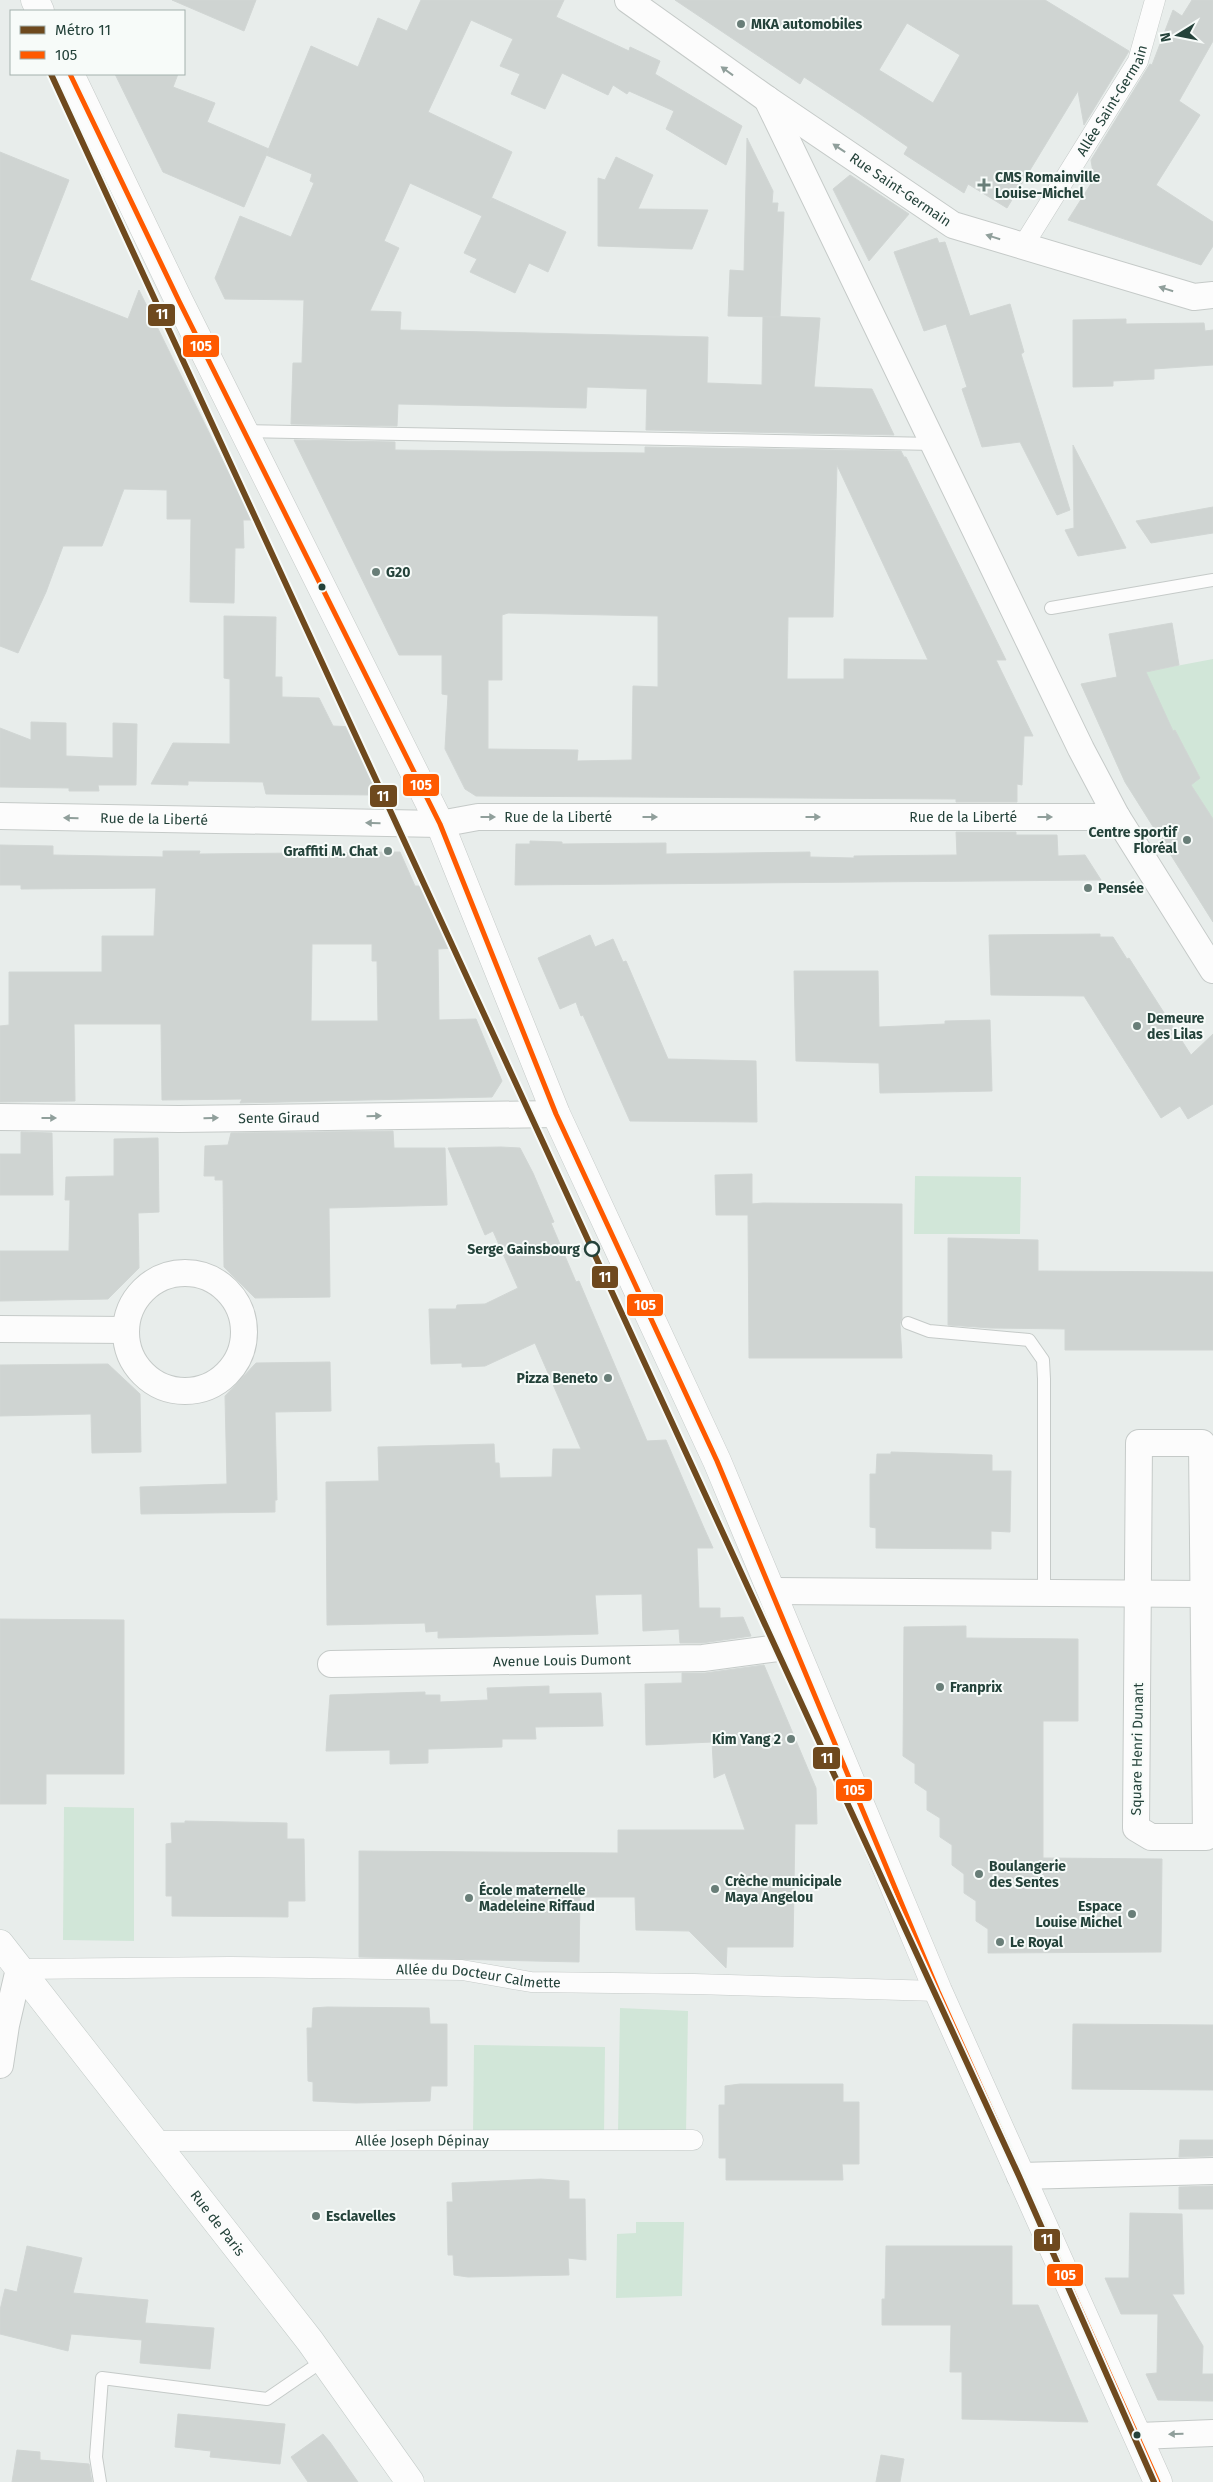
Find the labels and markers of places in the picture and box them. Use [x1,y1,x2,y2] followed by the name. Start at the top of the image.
[751,16,863,33] place label: MKA automobiles
[735,18,747,30] marker: MKA automobiles
[995,169,1101,202] place label: CMS Romainville Louise-Michel
[977,178,991,192] marker: CMS Romainville Louise-Michel
[386,564,410,581] place label: G20
[370,566,382,578] marker: G20
[317,582,327,592] unlabelled marker
[1089,824,1179,857] place label: Centre sportif Floréal
[1181,834,1193,846] marker: Centre sportif Floréal
[283,843,379,860] place label: Graffiti M. Chat
[382,845,394,857] marker: Graffiti M. Chat
[1098,880,1144,897] place label: Pensée
[1082,882,1094,894] marker: Pensée
[1147,1010,1205,1043] place label: Demeure des Lilas
[1131,1020,1143,1032] marker: Demeure des Lilas
[467,1241,580,1258] place label: Serge Gainsbourg
[584,1241,600,1257] marker: Serge Gainsbourg
[517,1370,598,1387] place label: Pizza Beneto
[602,1372,614,1384] marker: Pizza Beneto
[950,1679,1003,1696] place label: Franprix
[934,1681,946,1693] marker: Franprix
[712,1731,781,1748] place label: Kim Yang 2
[785,1733,797,1745] marker: Kim Yang 2
[989,1858,1066,1891] place label: Boulangerie des Sentes
[973,1868,985,1880] marker: Boulangerie des Sentes
[725,1873,842,1906] place label: Crèche municipale Maya Angelou
[479,1881,595,1915] place label: École maternelle Madeleine Riffaud
[709,1883,721,1895] marker: Crèche municipale Maya Angelou
[463,1892,475,1904] marker: École maternelle Madeleine Riffaud
[1036,1898,1123,1931] place label: Espace Louise Michel
[1126,1908,1138,1920] marker: Espace Louise Michel
[1010,1934,1064,1951] place label: Le Royal
[994,1936,1006,1948] marker: Le Royal
[326,2208,396,2225] place label: Esclavelles
[310,2210,322,2222] marker: Esclavelles
[1132,2430,1142,2440] unlabelled marker

